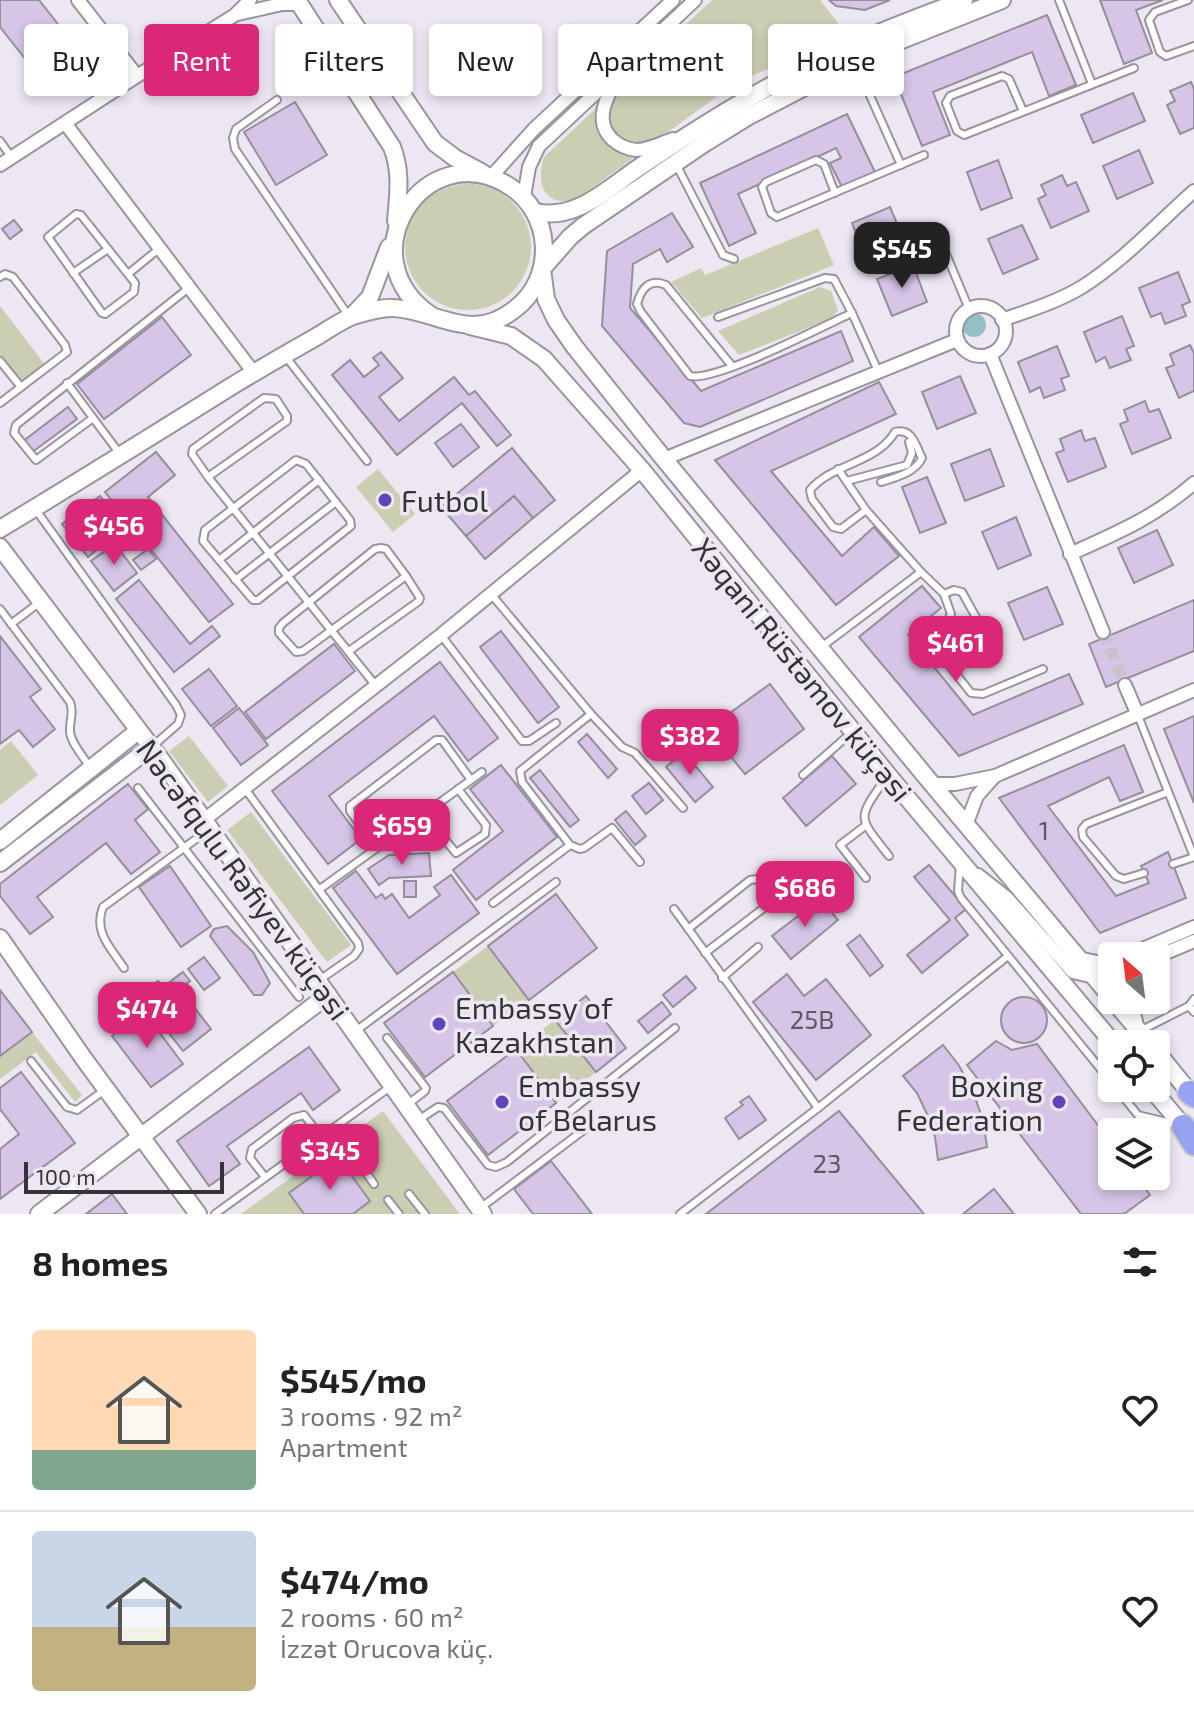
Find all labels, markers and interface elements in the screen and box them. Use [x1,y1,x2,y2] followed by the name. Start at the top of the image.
[24,24,128,96] chip: Buy
[144,24,259,96] chip: Rent
[275,24,413,96] chip: Filters
[429,24,542,96] chip: New
[558,24,752,96] chip: Apartment
[768,24,904,96] chip: House
[855,222,949,290] pin: $545
[872,232,932,263] text: $545
[401,482,488,518] place label: Futbol
[376,491,394,509] marker: Futbol
[67,499,161,567] pin: $456
[83,509,145,540] text: $456
[685,530,920,809] street label: Xəqani Rüstəmov küçəsi
[909,616,1003,684] pin: $461
[927,626,985,657] text: $461
[643,709,737,777] pin: $382
[659,719,721,750] text: $382
[129,732,358,1027] street label: Nəcəfqulu Rəfiyev küçəsi
[355,799,449,867] pin: $659
[372,809,432,840] text: $659
[1039,814,1049,845] house number: 1
[758,861,852,929] pin: $686
[774,871,836,902] text: $686
[1098,942,1170,1014] north arrow
[1098,942,1170,1190] map controls
[100,982,194,1050] pin: $474
[455,989,614,1059] place label: Embassy of Kazakhstan
[116,992,178,1023] text: $474
[790,1003,834,1034] house number: 25B
[430,1015,448,1033] marker: Embassy of Kazakhstan
[1098,1030,1170,1102] button: locate
[518,1067,657,1137] place label: Embassy of Belarus
[896,1067,1043,1137] place label: Boxing Federation
[493,1093,511,1111] marker: Embassy of Belarus
[1050,1093,1068,1111] marker: Boxing Federation
[1098,1118,1170,1190] button: layers
[283,1124,377,1192] pin: $345
[300,1134,360,1165] text: $345
[812,1147,842,1178] house number: 23
[24,1158,224,1194] scale bar
[36,1163,95,1189] text: 100 m
[1118,1240,1162,1284] icon: filters
[32,1242,168,1283] text: 8 homes
[280,1359,427,1400] text: $545/mo
[96,1362,192,1458] icon: home
[1118,1388,1162,1432] icon: heart
[280,1400,462,1431] text: 3 rooms · 92 m²
[280,1431,408,1462] text: Apartment
[280,1560,429,1601] text: $474/mo
[96,1563,192,1659] icon: home
[1118,1589,1162,1633] icon: heart
[280,1601,464,1632] text: 2 rooms · 60 m²
[280,1632,493,1663] text: İzzət Orucova küç.

